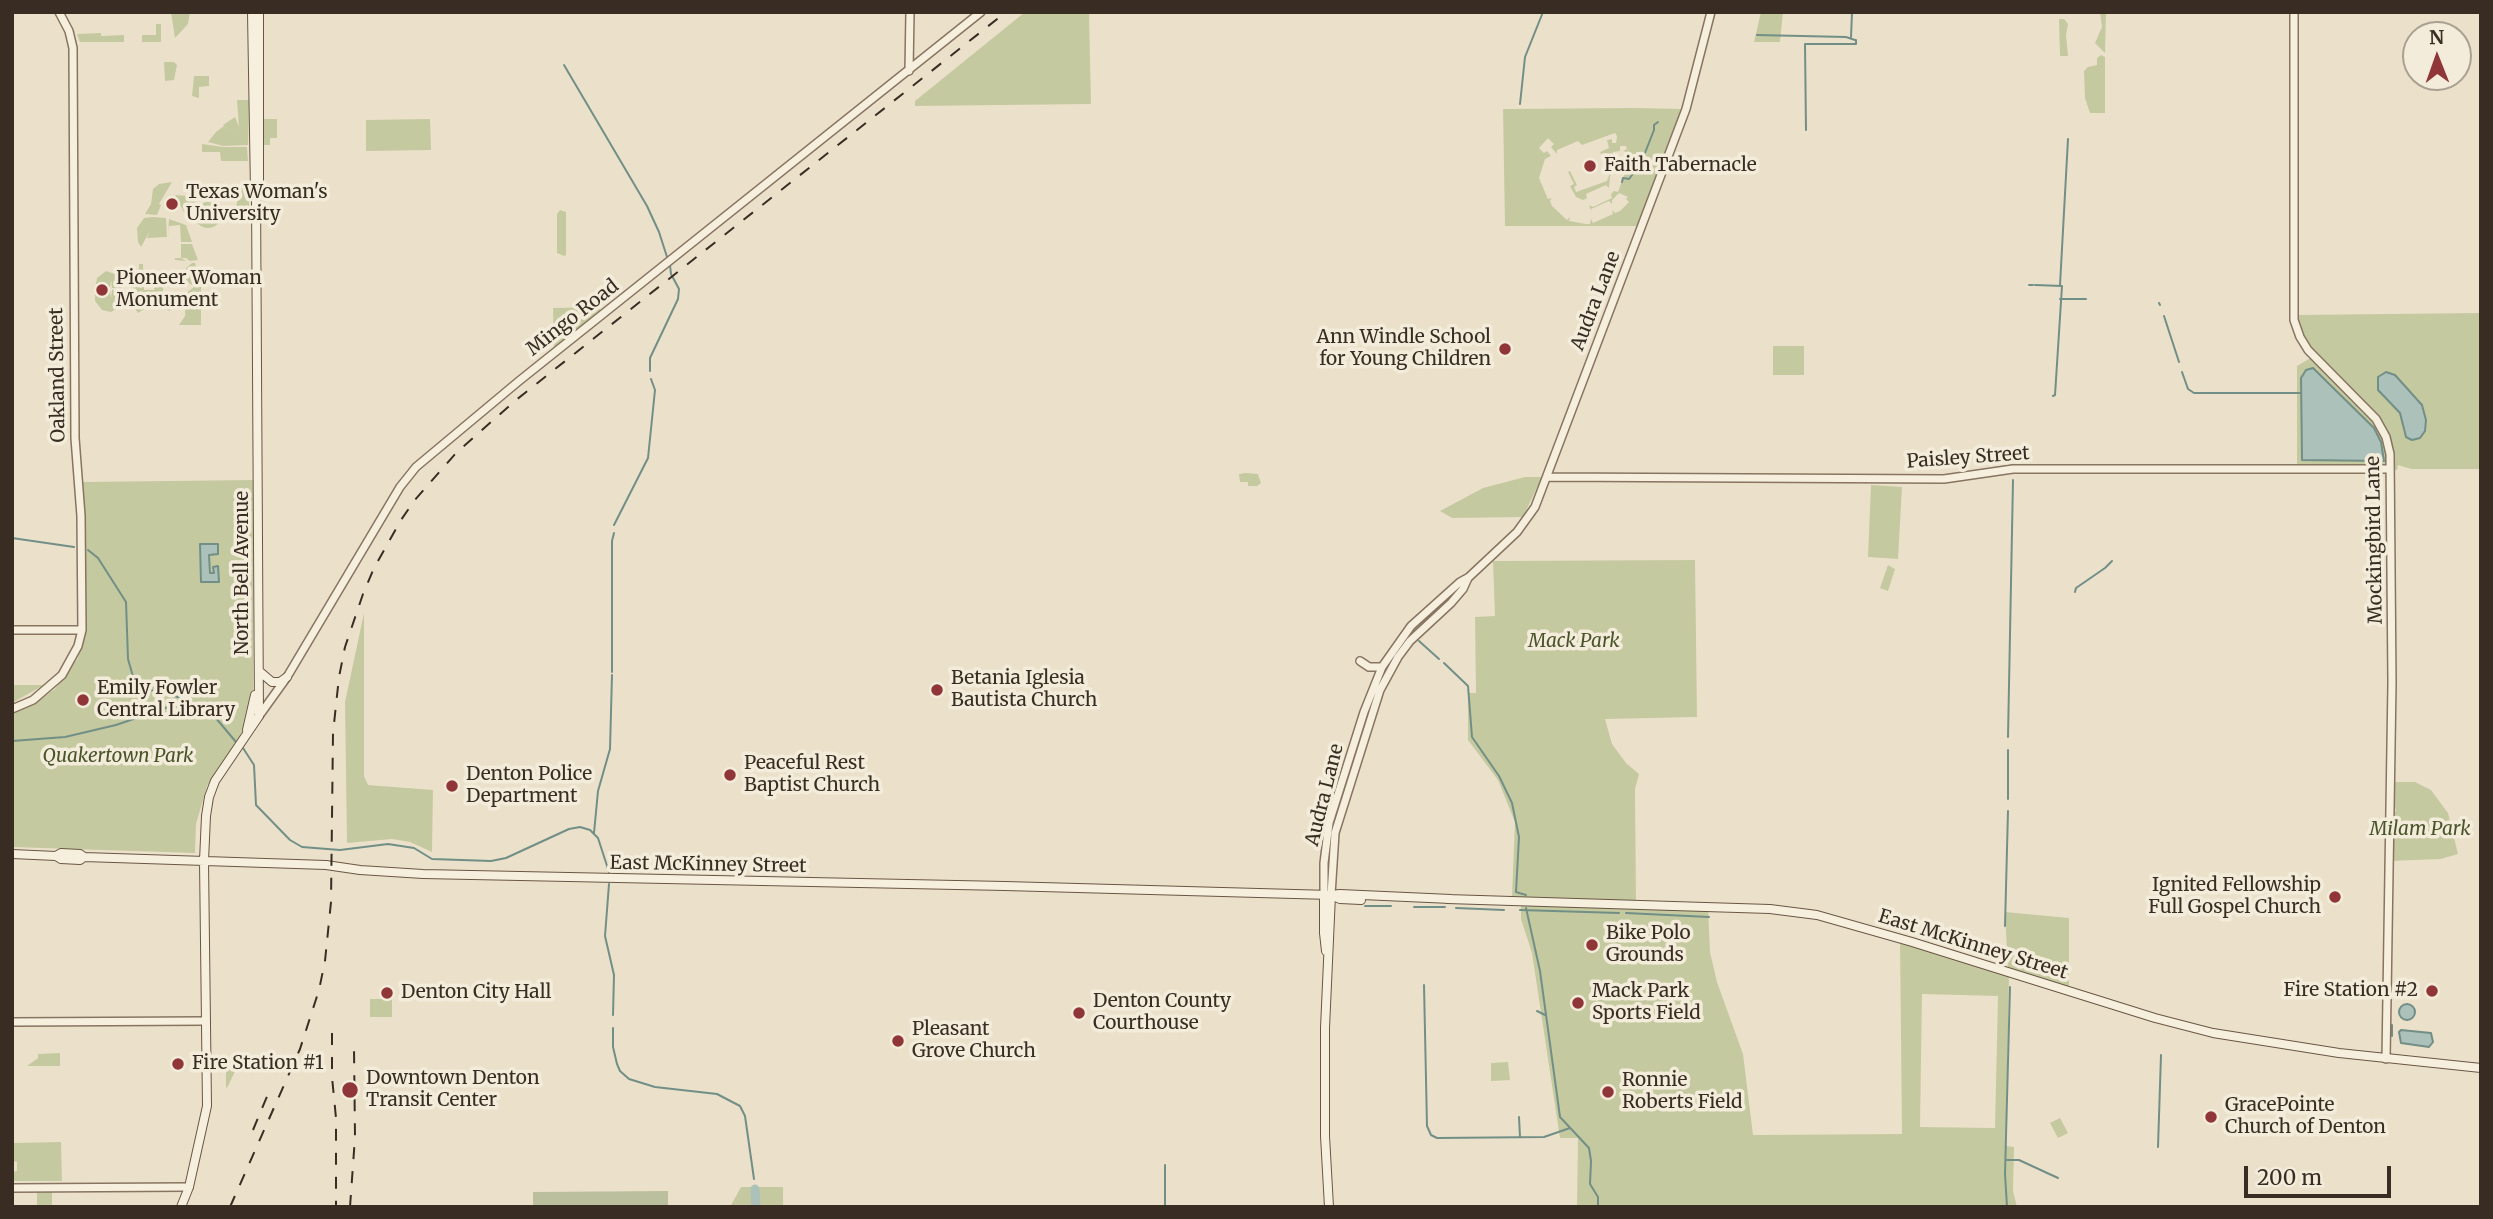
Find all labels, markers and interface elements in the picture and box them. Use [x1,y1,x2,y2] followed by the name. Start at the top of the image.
[2402,21,2472,91] north arrow
[2429,25,2444,49] text: N
[1604,155,1757,177] place label: Faith Tabernacle
[1582,158,1598,174] marker: Faith Tabernacle
[186,182,328,226] place label: Texas Woman's University
[164,196,180,212] marker: Texas Woman's University
[1567,248,1625,354] street label: Audra Lane
[116,268,262,312] place label: Pioneer Woman Monument
[523,275,623,361] street label: Mingo Road
[94,282,110,298] marker: Pioneer Woman Monument
[45,307,71,443] street label: Oakland Street
[1317,327,1491,371] place label: Ann Windle School for Young Children
[1497,341,1513,357] marker: Ann Windle School for Young Children
[1906,442,2030,474] street label: Paisley Street
[2362,456,2388,624] street label: Mockingbird Lane
[232,491,254,655] street label: North Bell Avenue
[1528,631,1620,653] park label: Mack Park
[951,668,1097,712] place label: Betania Iglesia Bautista Church
[97,678,235,722] place label: Emily Fowler Central Library
[929,682,945,698] marker: Betania Iglesia Bautista Church
[75,692,91,708] marker: Emily Fowler Central Library
[1301,742,1349,848] street label: Audra Lane
[42,746,194,768] park label: Quakertown Park
[744,753,880,797] place label: Peaceful Rest Baptist Church
[466,764,592,808] place label: Denton Police Department
[722,767,738,783] marker: Peaceful Rest Baptist Church
[444,778,460,794] marker: Denton Police Department
[2369,819,2471,841] park label: Milam Park
[609,852,807,878] street label: East McKinney Street
[2148,875,2321,919] place label: Ignited Fellowship Full Gospel Church
[2327,889,2343,905] marker: Ignited Fellowship Full Gospel Church
[1875,905,2071,985] street label: East McKinney Street
[1606,923,1691,967] place label: Bike Polo Grounds
[1584,937,1600,953] marker: Bike Polo Grounds
[2284,980,2418,1002] place label: Fire Station #2
[1592,981,1701,1025] place label: Mack Park Sports Field
[401,982,551,1004] place label: Denton City Hall
[2424,983,2440,999] marker: Fire Station #2
[379,985,395,1001] marker: Denton City Hall
[1093,991,1231,1035] place label: Denton County Courthouse
[1570,995,1586,1011] marker: Mack Park Sports Field
[1071,1005,1087,1021] marker: Denton County Courthouse
[912,1019,1036,1063] place label: Pleasant Grove Church
[890,1033,906,1049] marker: Pleasant Grove Church
[192,1053,324,1075] place label: Fire Station #1
[170,1056,186,1072] marker: Fire Station #1
[366,1068,540,1112] place label: Downtown Denton Transit Center
[1622,1070,1742,1114] place label: Ronnie Roberts Field
[340,1080,360,1100] marker: Downtown Denton Transit Center
[1600,1084,1616,1100] marker: Ronnie Roberts Field
[2225,1095,2386,1139] place label: GracePointe Church of Denton
[2203,1109,2219,1125] marker: GracePointe Church of Denton
[2248,1152,2395,1196] scale bar
[2257,1164,2322,1191] text: 200 m

